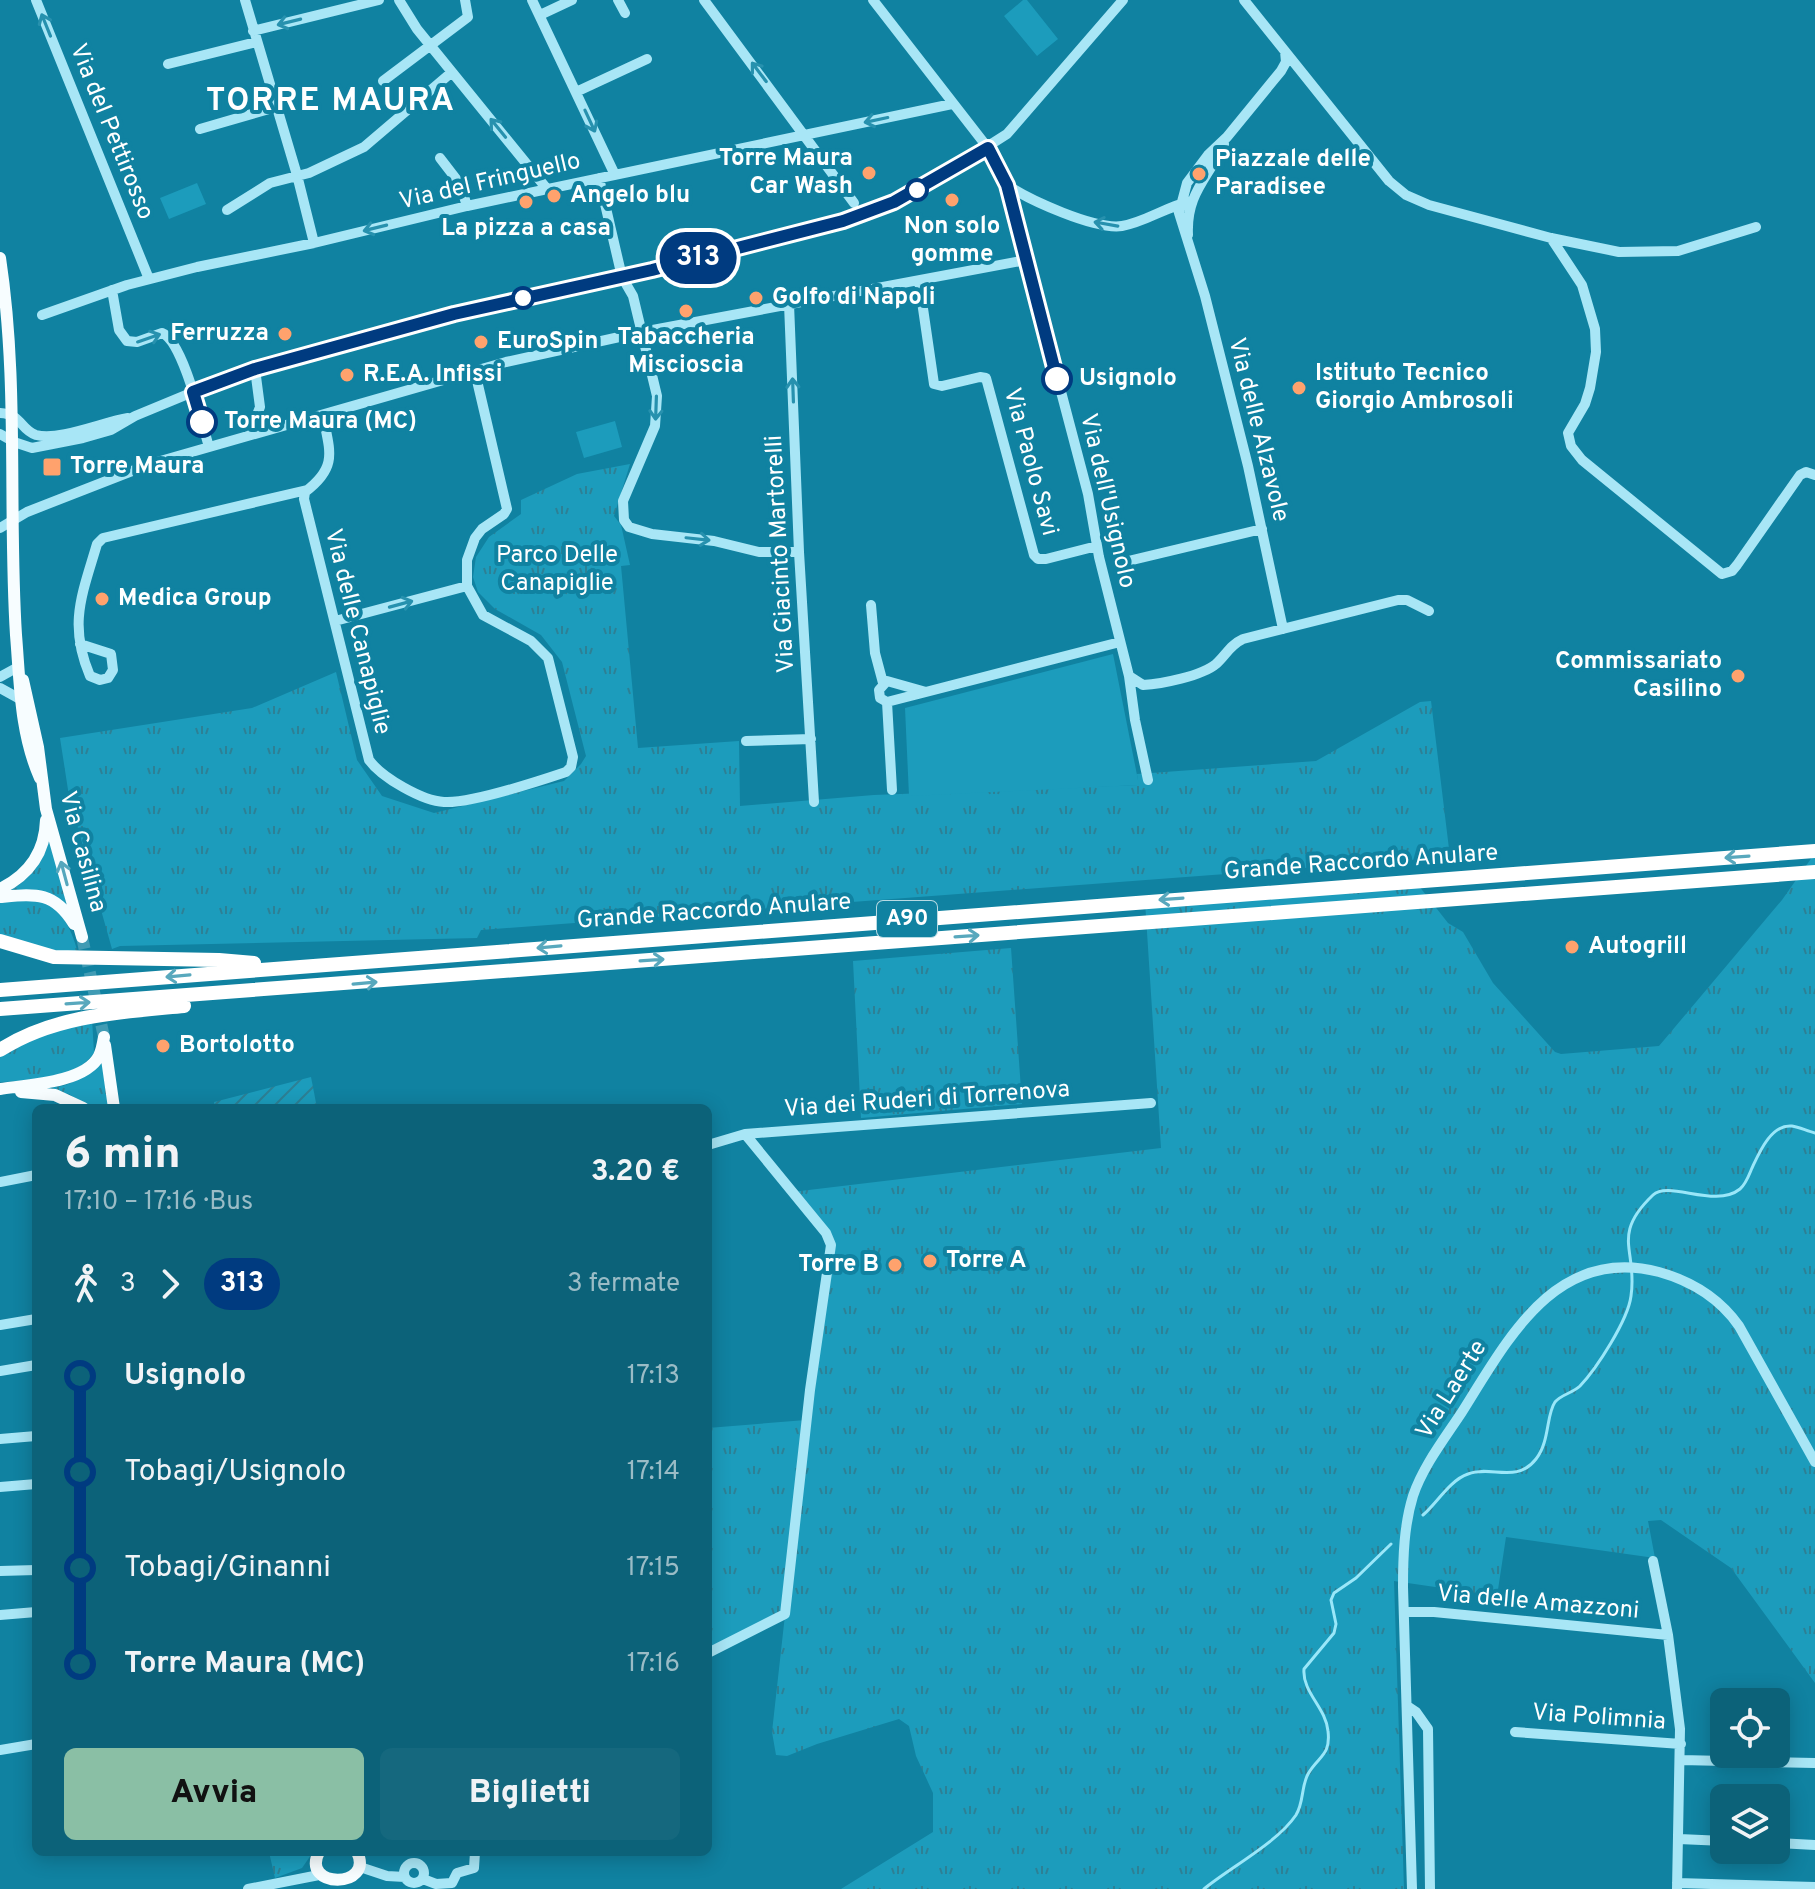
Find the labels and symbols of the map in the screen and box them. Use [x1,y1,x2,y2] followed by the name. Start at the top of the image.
[38,13,53,38] one-way arrow
[276,15,302,30] one-way arrow
[62,40,160,224] street label: Via del Pettirosso
[750,62,767,83] one-way arrow
[206,82,456,122] district label: TORRE MAURA
[583,109,598,133] one-way arrow
[863,113,889,128] one-way arrow
[489,118,506,139] one-way arrow
[719,144,853,202] place label: Torre Maura Car Wash
[1215,145,1371,203] place label: Piazzale delle Paradisee
[396,147,584,217] street label: Via del Fringuello
[860,164,878,182] marker: Torre Maura Car Wash
[1190,165,1208,183] marker: Piazzale delle Paradisee
[906,179,928,201] unlabelled marker
[570,181,690,211] place label: Angelo blu
[545,187,563,205] marker: Angelo blu
[943,191,961,209] marker: Non solo gomme
[517,193,535,211] marker: La pizza a casa
[904,212,1000,270] place label: Non solo gomme
[441,214,611,244] place label: La pizza a casa
[1094,215,1120,230] one-way arrow
[363,222,389,237] one-way arrow
[652,232,744,284] line badge: 313
[772,283,936,313] place label: Golfo di Napoli
[512,287,534,309] unlabelled marker
[747,289,765,307] marker: Golfo di Napoli
[677,302,695,320] marker: Tabaccheria Miscioscia
[170,319,269,349] place label: Ferruzza
[617,323,755,381] place label: Tabaccheria Miscioscia
[276,325,294,343] marker: Ferruzza
[497,327,598,357] place label: EuroSpin
[137,330,162,345] one-way arrow
[472,333,490,351] marker: EuroSpin
[1221,335,1295,525] street label: Via delle Alzavole
[1315,359,1514,417] place label: Istituto Tecnico Giorgio Ambrosoli
[363,360,502,390] place label: R.E.A. Infissi
[1042,364,1072,394] marker: Usignolo
[1079,364,1177,394] place label: Usignolo
[338,366,356,384] marker: R.E.A. Infissi
[785,377,800,404] one-way arrow
[1290,379,1308,397] marker: Istituto Tecnico Giorgio Ambrosoli
[996,385,1064,539] street label: Via Paolo Savi
[649,394,664,421] one-way arrow
[187,407,217,437] marker: Torre Maura (MC)
[224,407,417,437] place label: Torre Maura (MC)
[1072,411,1142,591] street label: Via dell'Usignolo
[760,434,802,674] street label: Via Giacinto Martorelli
[70,452,204,482] place label: Torre Maura
[41,456,63,478] marker: Torre Maura
[317,526,397,738] street label: Via delle Canapiglie
[684,532,711,547] one-way arrow
[496,541,618,599] park label: Parco Delle Canapiglie
[118,584,272,614] place label: Medica Group
[93,590,111,608] marker: Medica Group
[387,595,413,610] one-way arrow
[1555,647,1722,705] place label: Commissariato Casilino
[1729,667,1747,685] marker: Commissariato Casilino
[51,788,113,916] street label: Via Casilina
[1223,838,1499,888] street label: Grande Raccordo Anulare
[1724,850,1751,865] one-way arrow
[55,861,70,886] one-way arrow
[576,887,852,937] street label: Grande Raccordo Anulare
[1158,892,1185,907] one-way arrow
[877,901,937,937] road number: A90
[953,928,980,943] one-way arrow
[1588,932,1687,962] place label: Autogrill
[1563,938,1581,956] marker: Autogrill
[536,940,563,955] one-way arrow
[638,952,665,967] one-way arrow
[165,969,192,984] one-way arrow
[351,975,378,990] one-way arrow
[64,995,91,1010] one-way arrow
[179,1031,295,1061] place label: Bortolotto
[154,1037,172,1055] marker: Bortolotto
[783,1075,1071,1125] street label: Via dei Ruderi di Torrenova
[946,1246,1026,1276] place label: Torre A
[798,1250,879,1280] place label: Torre B
[921,1252,939,1270] marker: Torre A
[886,1256,904,1274] marker: Torre B
[1410,1335,1494,1445] street label: Via Laerte
[1436,1579,1640,1627] street label: Via delle Amazzoni
[1531,1698,1667,1738] street label: Via Polimnia

